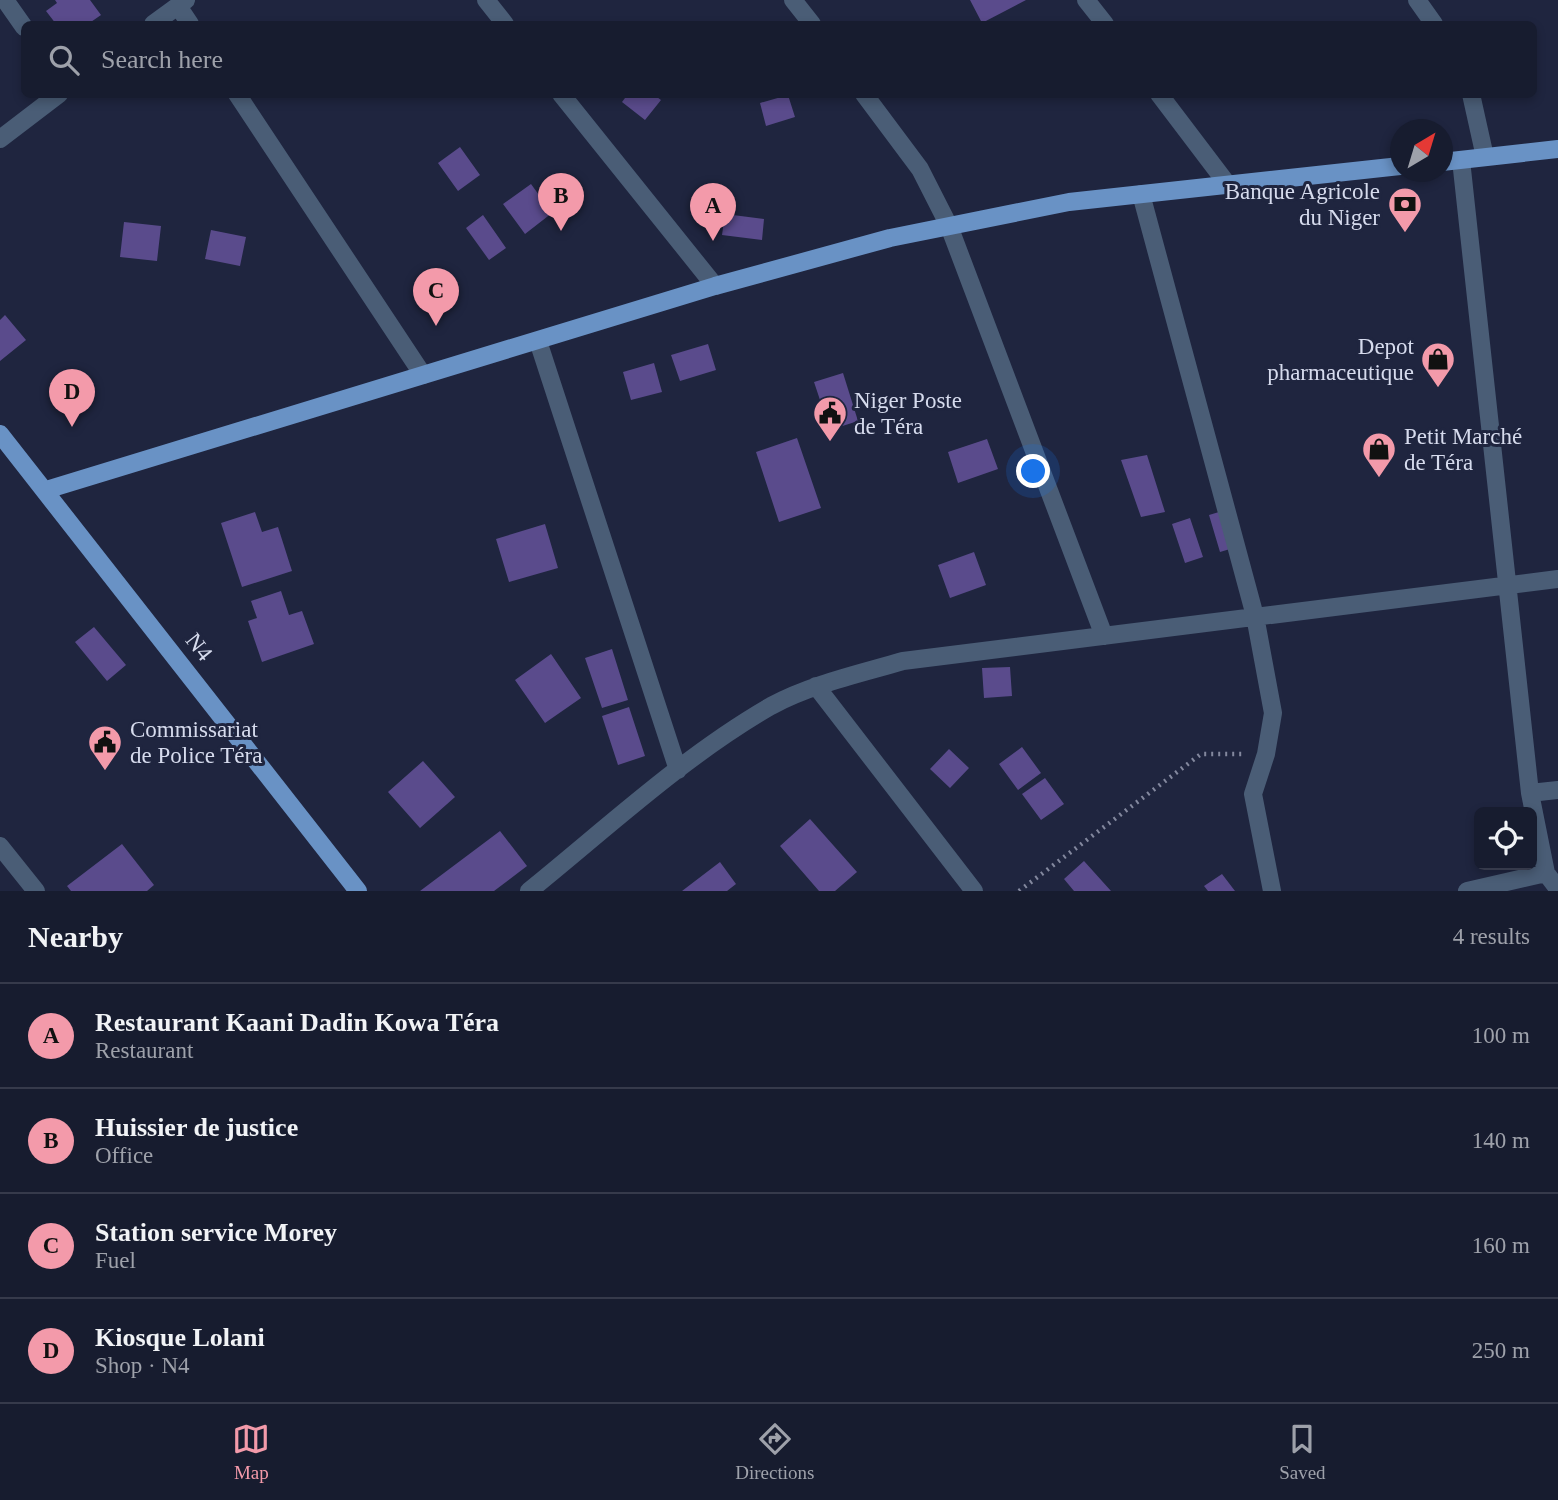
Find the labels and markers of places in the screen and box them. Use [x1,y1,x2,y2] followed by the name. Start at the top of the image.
[538,173,584,231] pin: B
[1225,179,1380,230] place label: Banque Agricole du Niger
[690,183,736,241] pin: A
[1386,185,1424,234] bank icon: Banque Agricole du Niger
[413,268,459,326] pin: C
[1267,334,1415,385] place label: Depot pharmaceutique
[1419,340,1457,389] shop icon: Depot pharmaceutique
[49,369,95,427] pin: D
[854,388,962,439] place label: Niger Poste de Téra
[811,394,849,443] public building icon: Niger Poste de Téra
[1404,424,1522,475] place label: Petit Marché de Téra
[1360,430,1398,479] shop icon: Petit Marché de Téra
[130,717,262,768] place label: Commissariat de Police Téra
[86,723,124,772] public building icon: Commissariat de Police Téra

